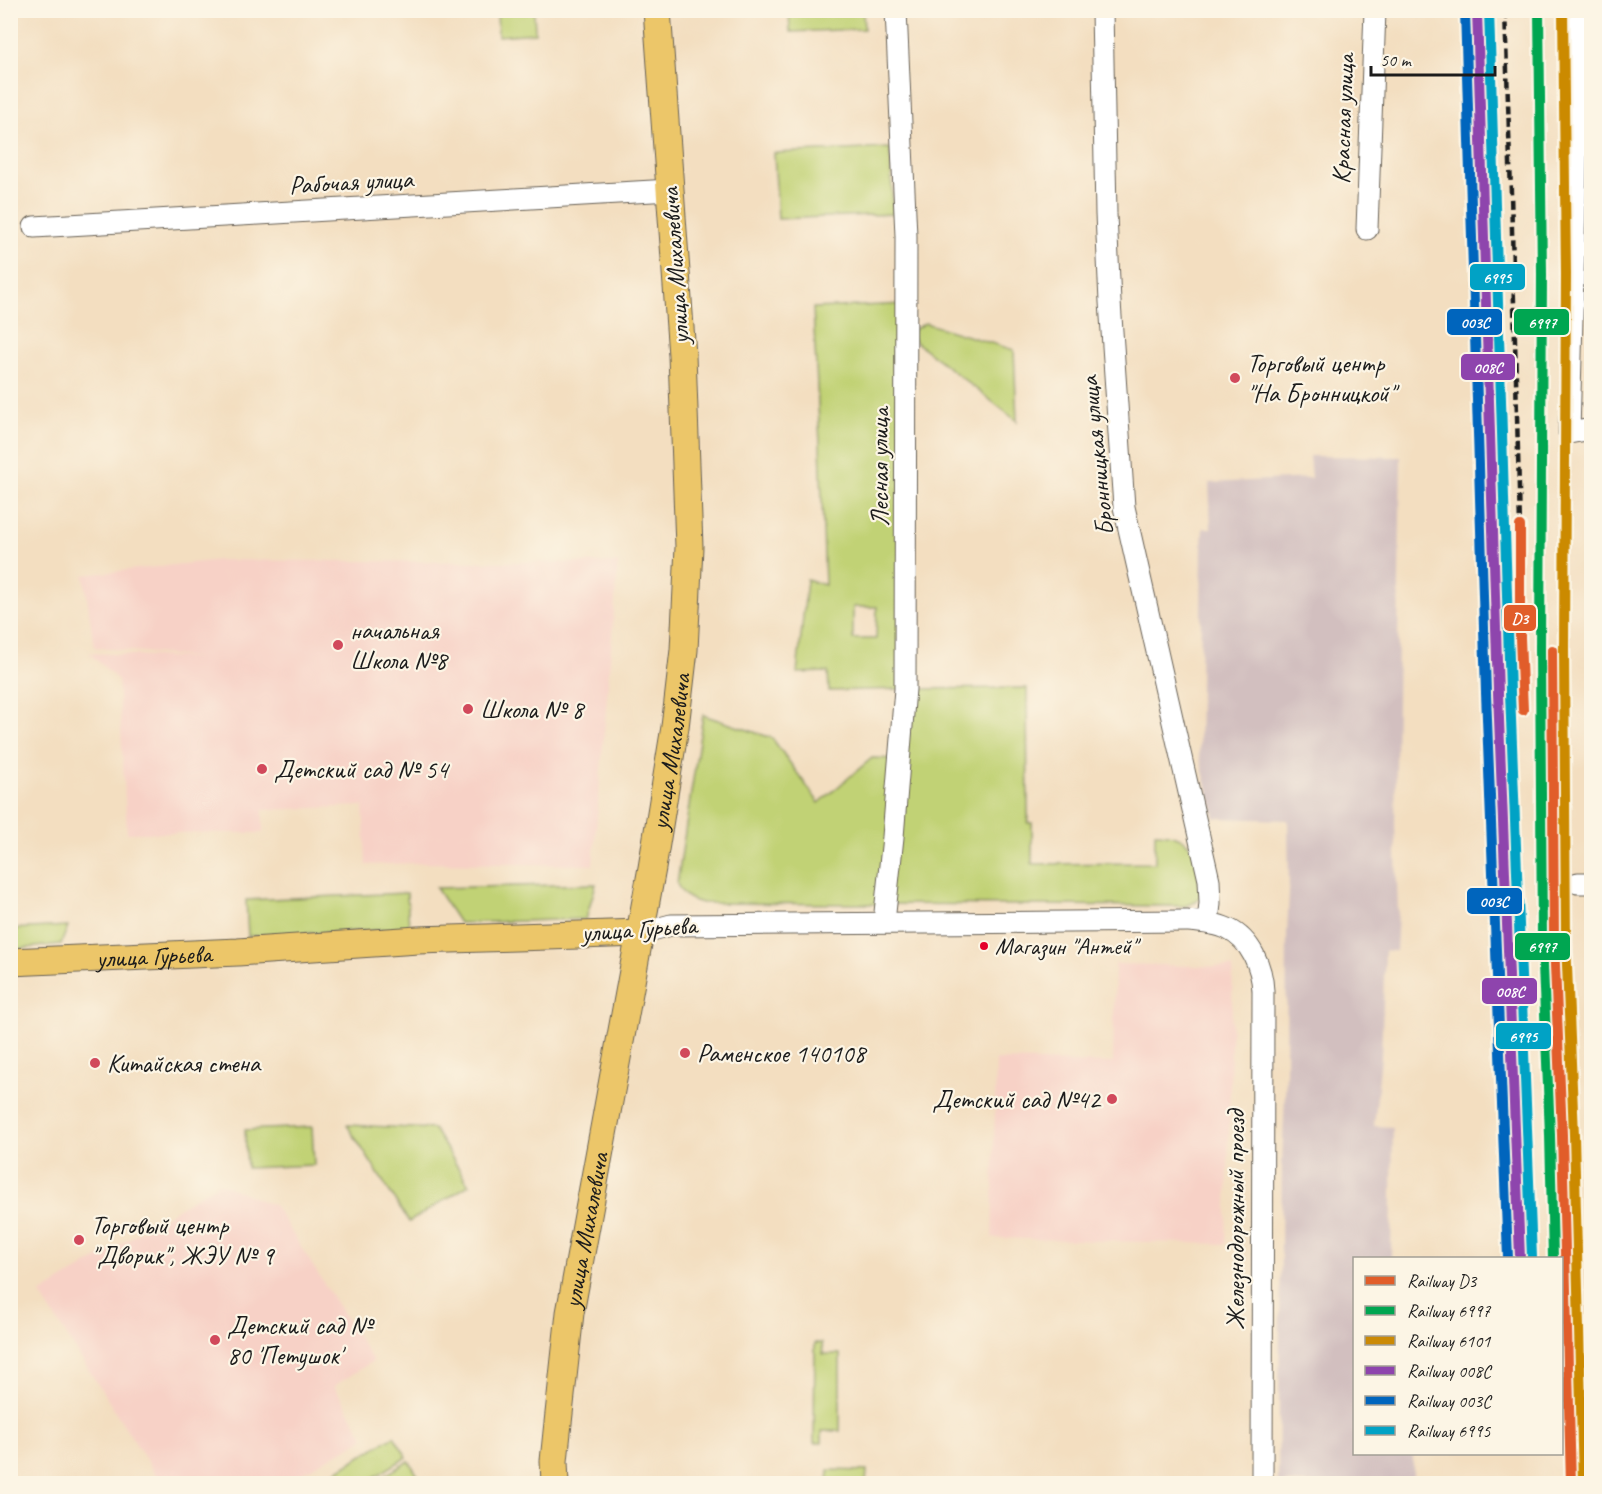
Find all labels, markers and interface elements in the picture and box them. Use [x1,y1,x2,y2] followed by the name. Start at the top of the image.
[1371,39,1496,77] scale bar
[1380,49,1413,71] text: 50 m
[1324,51,1362,184] street label: Красная улица
[288,162,415,202] street label: Рабочая улица
[653,185,697,348] street label: улица Михалевича
[1469,263,1526,291] line badge: 6995
[1483,268,1513,288] text: 6995
[1446,308,1503,336] line badge: 003С
[1513,308,1570,336] line badge: 6997
[1460,313,1492,333] text: 003С
[1528,313,1558,333] text: 6997
[1247,347,1400,410] place label: Торговый центр "На Бронницкой"
[1460,353,1516,381] line badge: 008С
[1473,358,1505,378] text: 008С
[1228,371,1242,385] marker: Торговый центр "На Бронницкой"
[1072,373,1122,537] street label: Бронницкая улица
[863,405,896,526] street label: Лесная улица
[1503,604,1537,632] line badge: D3
[1512,609,1530,629] text: D3
[350,614,449,677] place label: начальная Школа №8
[331,638,345,652] marker: начальная Школа №8
[642,670,698,834] street label: улица Михалевича
[480,693,585,726] place label: Школа № 8
[461,702,475,716] marker: Школа № 8
[274,753,450,786] place label: Детский сад № 54
[255,762,269,776] marker: Детский сад № 54
[1466,887,1523,915] line badge: 003С
[1479,892,1511,912] text: 003С
[578,908,700,950] street label: улица Гурьева
[995,931,1142,961] place label: Магазин "Антей"
[1514,932,1571,961] line badge: 6997
[93,937,215,975] street label: улица Гурьева
[1528,937,1558,957] text: 6997
[978,940,990,952] marker: Магазин "Антей"
[1481,977,1538,1005] line badge: 008С
[1495,982,1527,1002] text: 008С
[1495,1022,1552,1050] line badge: 6995
[1509,1027,1539,1047] text: 6995
[697,1037,867,1070] place label: Раменское 140108
[678,1046,692,1060] marker: Раменское 140108
[107,1047,262,1080] place label: Китайская стена
[88,1056,102,1070] marker: Китайская стена
[932,1083,1102,1116] place label: Детский сад №42
[1105,1092,1119,1106] marker: Детский сад №42
[1219,1107,1252,1330] street label: Железнодорожный проезд
[554,1148,616,1313] street label: улица Михалевича
[91,1209,276,1272] place label: Торговый центр "Дворик", ЖЭУ № 9
[72,1233,86,1247] marker: Торговый центр "Дворик", ЖЭУ № 9
[1353,1257,1563,1455] legend
[1407,1270,1478,1292] text: Railway D3
[1407,1300,1491,1322] text: Railway 6997
[227,1309,375,1372] place label: Детский сад № 80 'Петушок'
[1407,1330,1491,1352] text: Railway 6101
[208,1333,222,1347] marker: Детский сад № 80 'Петушок'
[1407,1360,1493,1382] text: Railway 008С
[1407,1390,1493,1412] text: Railway 003С
[1407,1420,1491,1442] text: Railway 6995

